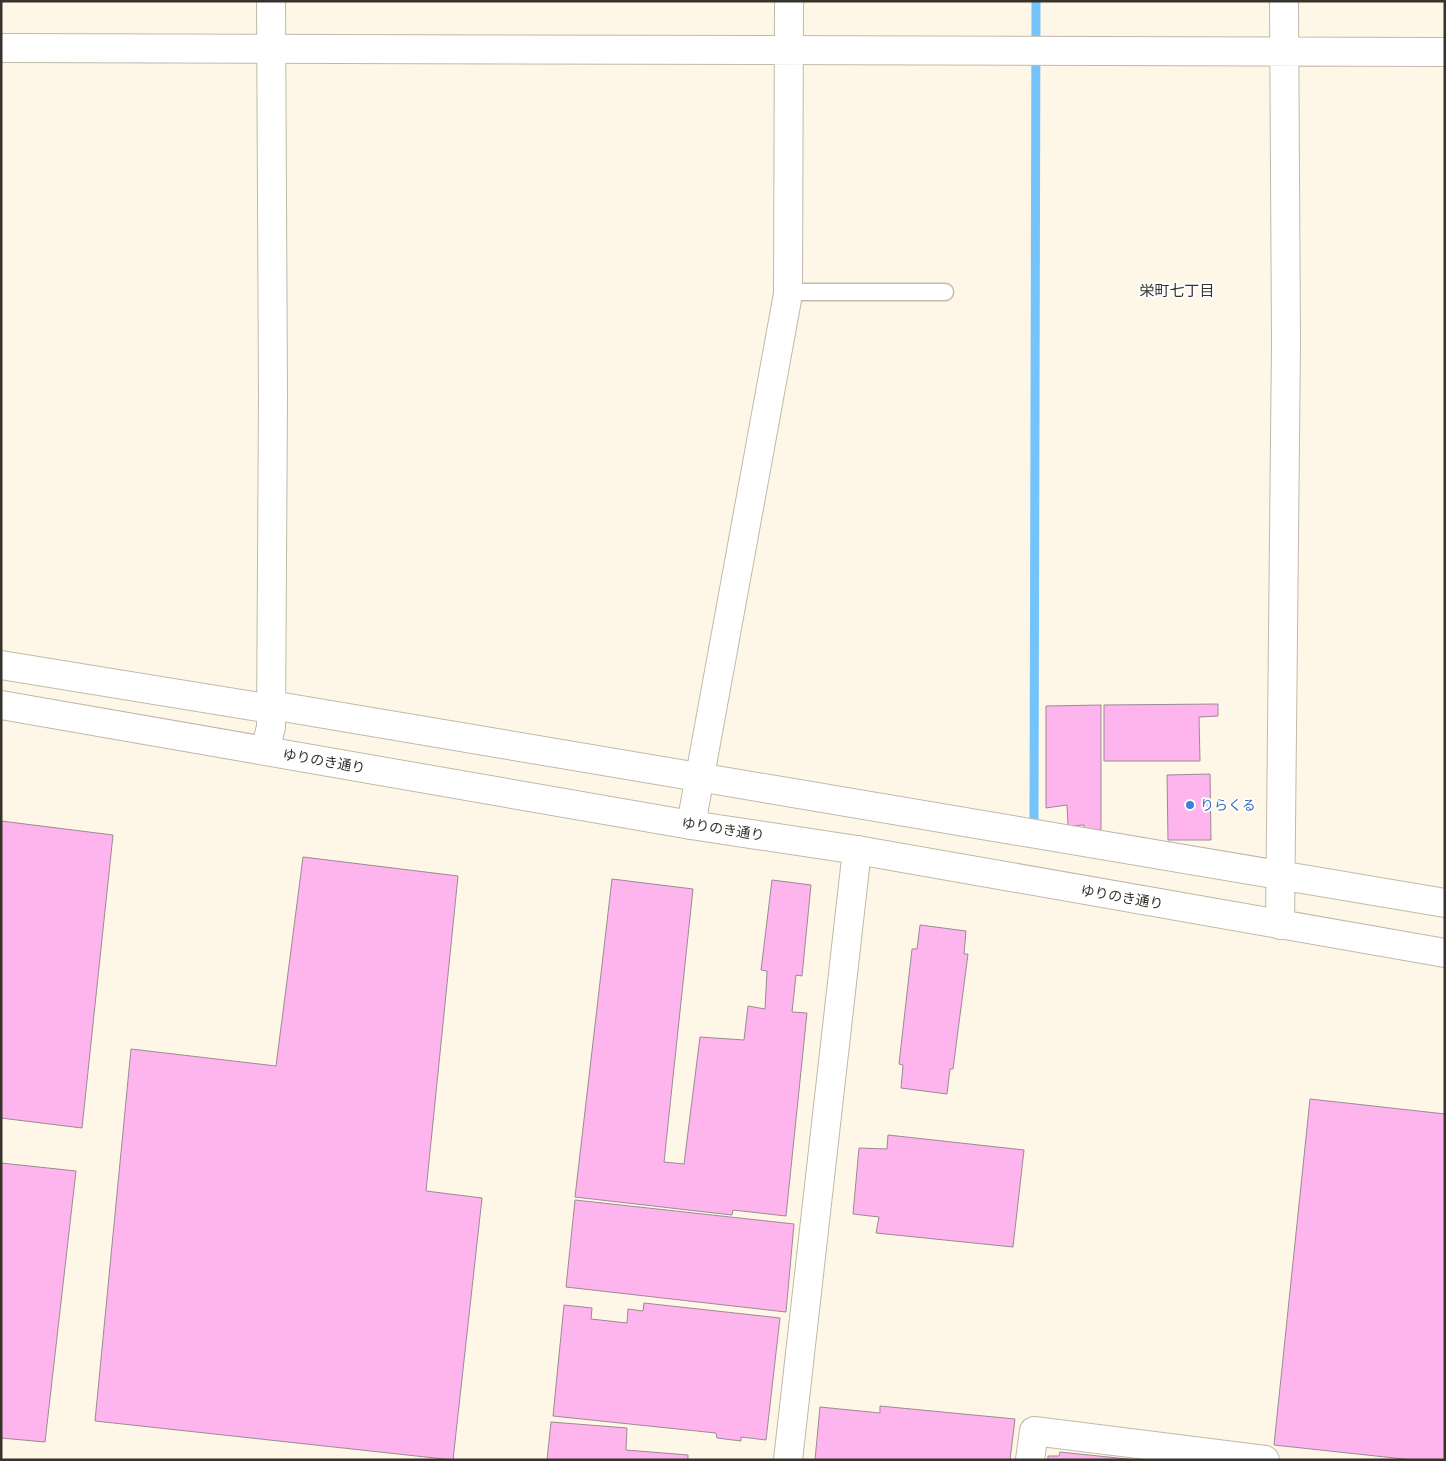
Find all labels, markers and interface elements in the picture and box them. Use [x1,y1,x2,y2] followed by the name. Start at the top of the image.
[1139,281,1215,299] district label: 栄町七丁目
[281,745,367,776] street label: ゆりのき通り
[1200,796,1256,813] place label: りらくる
[1184,799,1196,811] marker: りらくる
[680,814,766,843] street label: ゆりのき通り
[1079,881,1165,912] street label: ゆりのき通り

